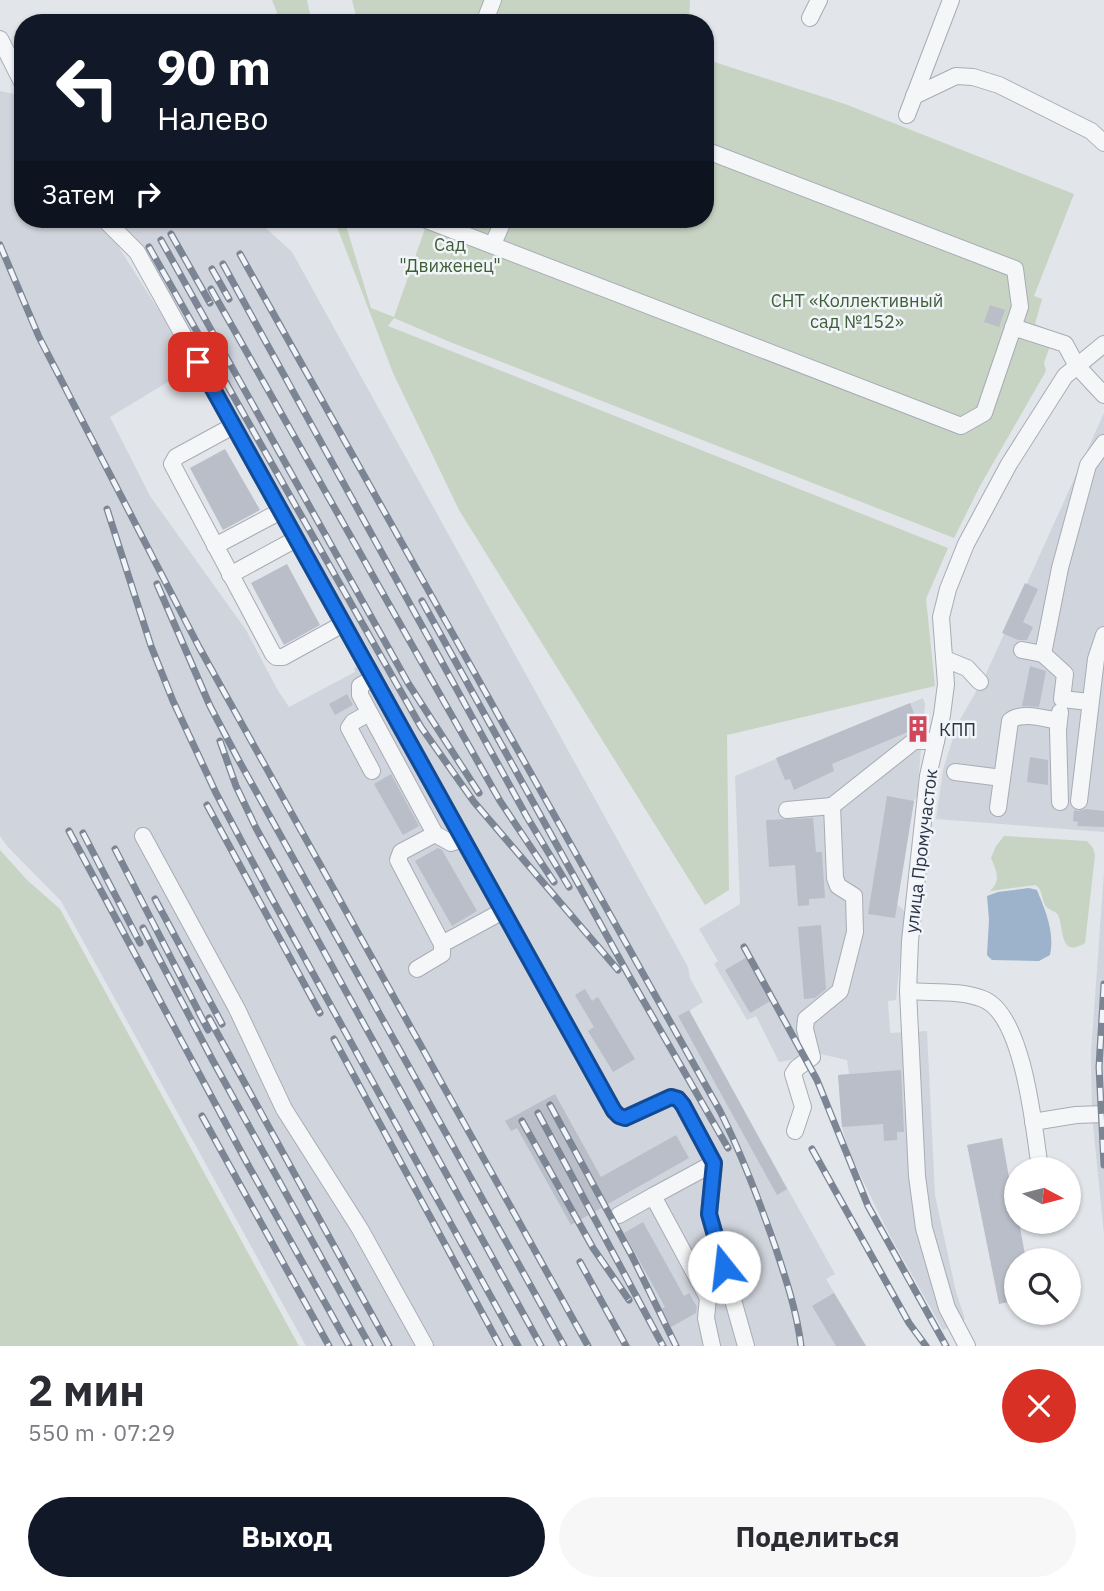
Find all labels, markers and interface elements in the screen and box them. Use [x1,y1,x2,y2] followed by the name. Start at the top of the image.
[157,35,271,98] text: 90 m
[42,42,133,133] icon: left
[157,97,268,139] text: Налево
[129,175,167,213] icon: right
[42,177,115,211] text: Затем
[399,233,501,277] park label: Сад "Движенец"
[771,289,943,333] park label: СНТ «Коллективный сад №152»
[168,332,228,392] pin
[179,343,217,381] icon: arrive
[903,714,933,744] building icon: КПП
[939,718,976,741] place label: КПП
[900,767,942,934] street label: улица Промучасток
[1004,1157,1082,1234] north arrow
[1004,1157,1081,1325] map controls
[687,1230,761,1304] position arrow
[1004,1248,1081,1325] button: search
[28,1363,145,1418] text: 2 мин
[1002,1369,1076,1443] button: close
[28,1417,175,1447] text: 550 m · 07:29
[28,1497,545,1577] button: Выход
[559,1497,1076,1577] button: Поделиться

